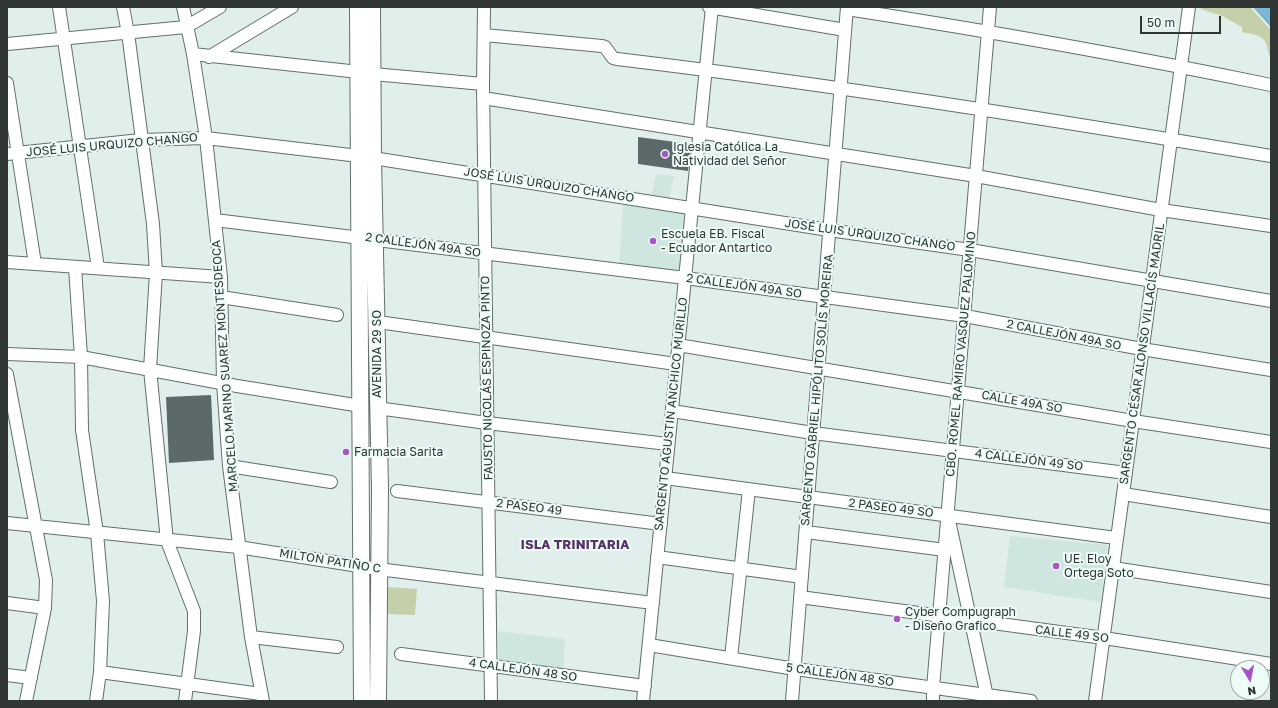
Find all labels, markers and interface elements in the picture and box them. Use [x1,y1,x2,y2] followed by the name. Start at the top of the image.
[1142,8,1223,34] scale bar
[1147,15,1175,30] text: 50 m
[26,130,198,160] street label: JOSÉ LUIS URQUIZO CHANGO
[673,140,786,168] place label: Iglesia Católica La Natividad del Señor
[660,149,670,159] marker: Iglesia Católica La Natividad del Señor
[463,164,635,206] street label: JOSÉ LUIS URQUIZO CHANGO
[784,216,956,254] street label: JOSÉ LUIS URQUIZO CHANGO
[1117,222,1167,486] street label: SARGENTO CÉSAR ALONSO VILLACÍS MADRIL
[661,227,772,255] place label: Escuela EB. Fiscal - Ecuador Antartico
[364,230,482,260] street label: 2 CALLEJÓN 49A SO
[943,231,979,477] street label: CBO. ROMEL RAMIRO VASQUEZ PALOMINO
[648,236,658,246] marker: Escuela EB. Fiscal - Ecuador Antartico
[209,240,241,492] street label: MARCELO MARINO SUAREZ MONTESDEOCA
[798,253,836,527] street label: SARGENTO GABRIEL HIPÓLITO SOLÍS MOREIRA
[685,271,803,301] street label: 2 CALLEJÓN 49A SO
[478,275,496,481] street label: FAUSTO NICOLÁS ESPINOZA PINTO
[652,296,690,532] street label: SARGENTO AGUSTIN ANCHICO MURILLO
[370,310,384,398] street label: AVENIDA 29 SO
[1005,317,1123,353] street label: 2 CALLEJÓN 49A SO
[980,388,1064,416] street label: CALLE 49A SO
[354,445,443,459] place label: Farmacia Sarita
[974,446,1084,474] street label: 4 CALLEJÓN 49 SO
[341,447,351,457] marker: Farmacia Sarita
[495,496,563,518] street label: 2 PASEO 49
[848,496,934,520] street label: 2 PASEO 49 SO
[521,537,629,553] district label: ISLA TRINITARIA
[278,546,382,576] street label: MILTON PATIÑO C
[1064,552,1134,580] place label: UE. Eloy Ortega Soto
[1051,561,1061,571] marker: UE. Eloy Ortega Soto
[905,605,1016,633] place label: Cyber Compugraph - Diseño Grafico
[892,614,902,624] marker: Cyber Compugraph - Diseño Grafico
[1034,622,1110,646] street label: CALLE 49 SO
[468,655,578,685] street label: 4 CALLEJÓN 48 SO
[785,660,895,690] street label: 5 CALLEJÓN 48 SO
[1230,660,1270,700] north arrow
[1247,684,1257,698] text: N

